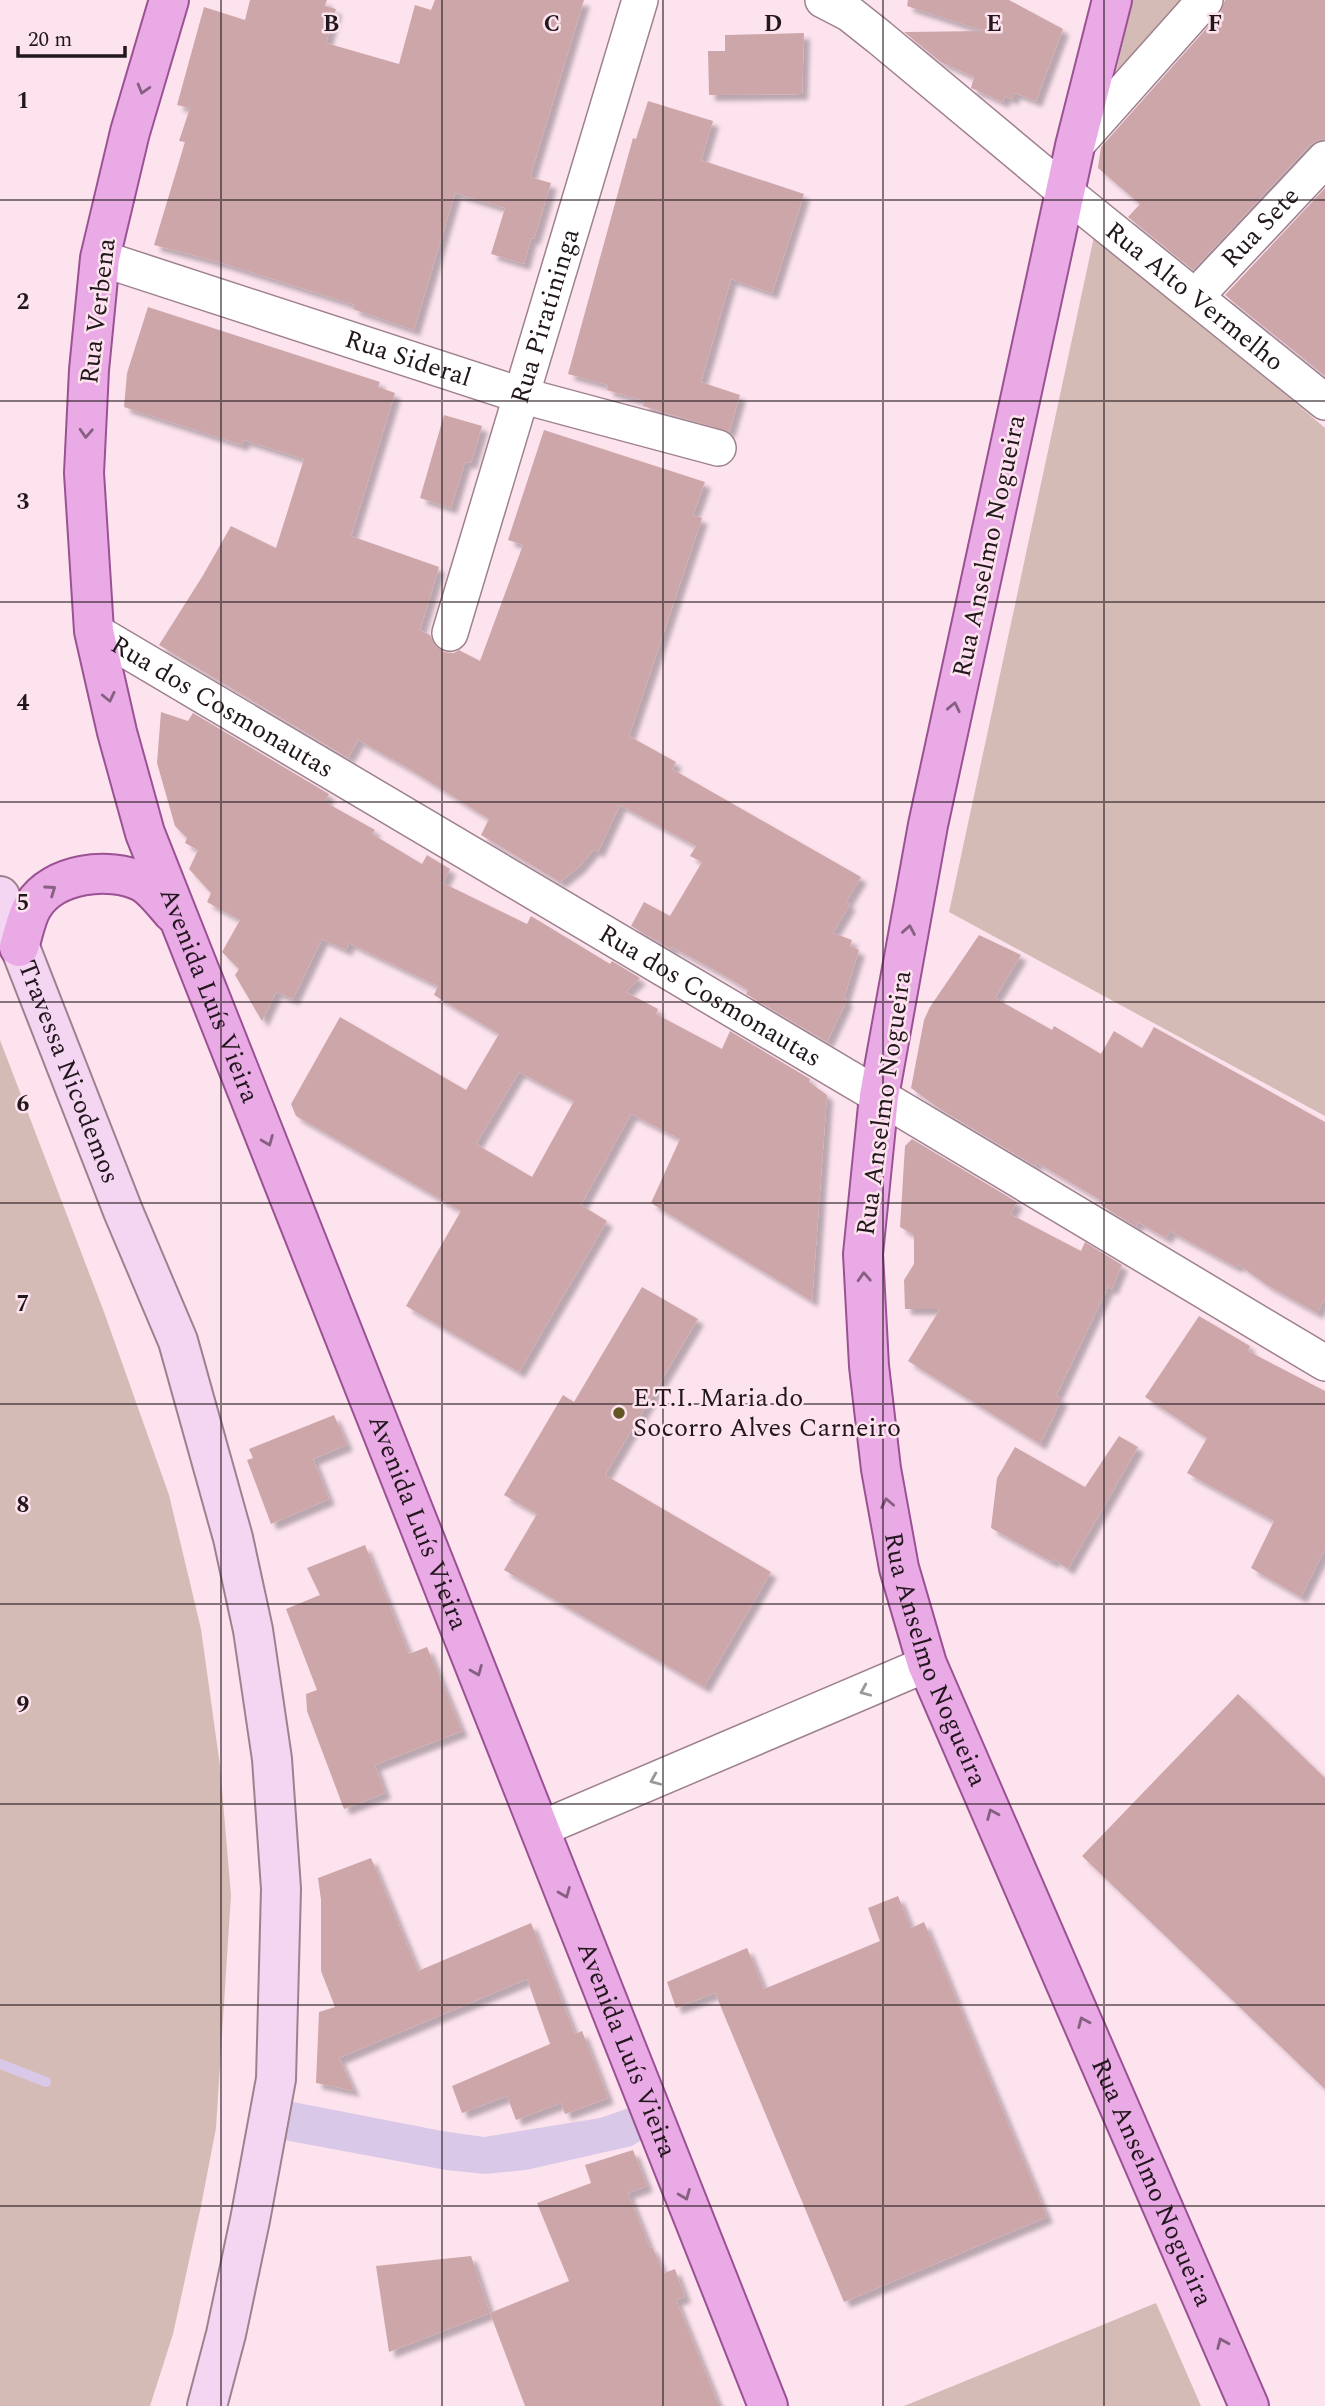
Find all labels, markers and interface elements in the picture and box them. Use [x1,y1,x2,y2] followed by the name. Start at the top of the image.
[323,7,339,42] text: B
[544,7,560,42] text: C
[764,7,782,42] text: D
[986,7,1002,42] text: E
[1208,7,1222,42] text: F
[18,14,124,58] scale bar
[28,24,72,56] text: 20 m
[136,83,151,95] one-way arrow
[17,84,29,119] text: 1
[1212,178,1309,278] street label: Rua Sete
[1096,212,1293,381] street label: Rua Alto Vermelho
[500,223,590,409] street label: Rua Piratininga
[69,235,127,386] street label: Rua Verbena
[17,285,30,320] text: 2
[340,319,476,398] street label: Rua Sideral
[942,411,1036,681] street label: Rua Anselmo Nogueira
[79,428,94,439] one-way arrow
[17,485,30,520] text: 3
[103,625,341,789] street label: Rua dos Cosmonautas
[17,686,30,721] text: 4
[101,691,115,703] one-way arrow
[945,701,960,713] one-way arrow
[149,881,270,1109] street label: Avenida Luís Vieira
[17,886,29,921] text: 5
[43,886,56,898] one-way arrow
[591,914,829,1078] street label: Rua dos Cosmonautas
[901,924,916,936] one-way arrow
[7,954,130,1190] street label: Travessa Nicodemos
[846,967,922,1238] street label: Rua Anselmo Nogueira
[17,1087,30,1122] text: 6
[259,1135,273,1147] one-way arrow
[857,1271,872,1282] one-way arrow
[17,1287,29,1322] text: 7
[633,1378,901,1448] place label: E.T.I. Maria do Socorro Alves Carneiro
[611,1405,627,1421] marker: E.T.I. Maria do Socorro Alves Carneiro
[357,1409,479,1636] street label: Avenida Luís Vieira
[17,1488,29,1523] text: 8
[880,1497,895,1509] one-way arrow
[873,1529,998,1793] street label: Rua Anselmo Nogueira
[468,1664,482,1676] one-way arrow
[859,1682,871,1696] one-way arrow
[17,1688,30,1723] text: 9
[650,1772,663,1786] one-way arrow
[986,1808,1000,1821] one-way arrow
[556,1886,570,1898] one-way arrow
[566,1936,688,2164] street label: Avenida Luís Vieira
[1077,2017,1091,2030] one-way arrow
[1080,2052,1224,2313] street label: Rua Anselmo Nogueira
[676,2189,690,2201] one-way arrow
[1216,2338,1230,2351] one-way arrow

